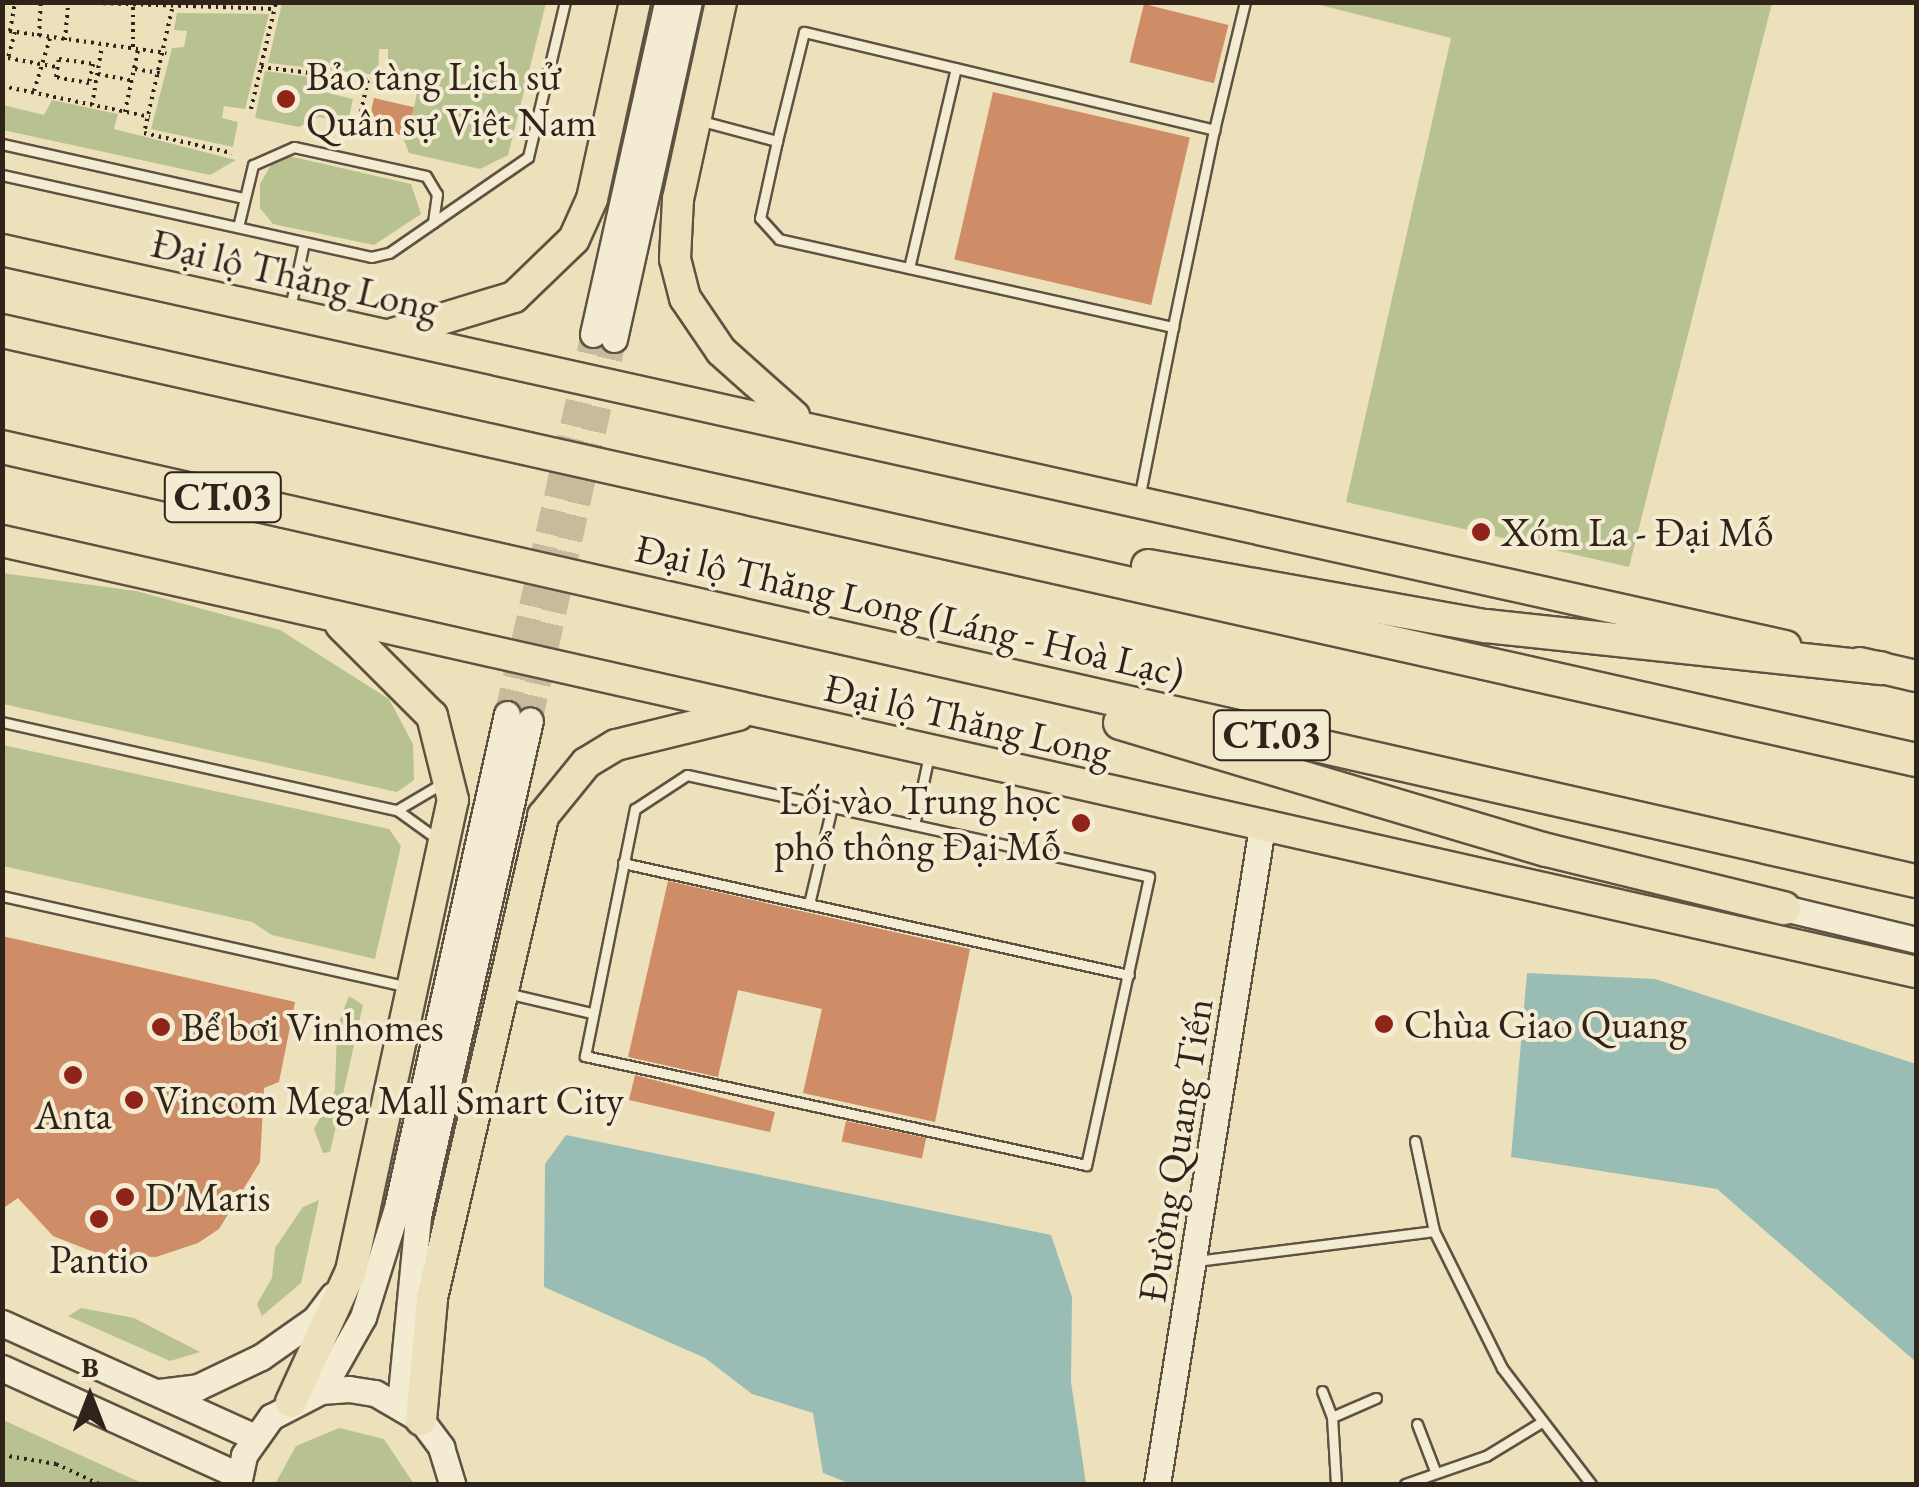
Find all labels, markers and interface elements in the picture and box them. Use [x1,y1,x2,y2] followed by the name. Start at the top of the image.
[306,52,597,146] place label: Bảo tàng Lịch sử Quân sự Việt Nam
[275,88,297,110] marker: Bảo tàng Lịch sử Quân sự Việt Nam
[147,219,443,331] street label: Đại lộ Thăng Long
[163,464,283,530] road number: CT.03
[1501,508,1773,556] place label: Xóm La - Đại Mỗ
[1470,521,1492,543] marker: Xóm La - Đại Mỗ
[631,523,1189,697] street label: Đại lộ Thăng Long (Láng - Hoà Lạc)
[820,663,1116,775] street label: Đại lộ Thăng Long
[1212,702,1332,768] road number: CT.03
[774,776,1061,870] place label: Lối vào Trung học phổ thông Đại Mỗ
[1070,812,1092,834] marker: Lối vào Trung học phổ thông Đại Mỗ
[1127,995,1223,1305] street label: Đường Quang Tiến
[1404,1000,1687,1048] place label: Chùa Giao Quang
[181,1003,444,1051] place label: Bể bơi Vinhomes
[1373,1013,1395,1035] marker: Chùa Giao Quang
[150,1016,172,1038] marker: Bể bơi Vinhomes
[62,1064,84,1086] marker: Anta
[154,1076,624,1124] place label: Vincom Mega Mall Smart City
[123,1089,145,1111] marker: Vincom Mega Mall Smart City
[34,1091,112,1139] place label: Anta
[145,1173,270,1221] place label: D'Maris
[114,1186,136,1208] marker: D'Maris
[88,1208,110,1230] marker: Pantio
[49,1235,149,1283] place label: Pantio
[40,1347,140,1447] north arrow
[81,1349,99,1385] text: B

